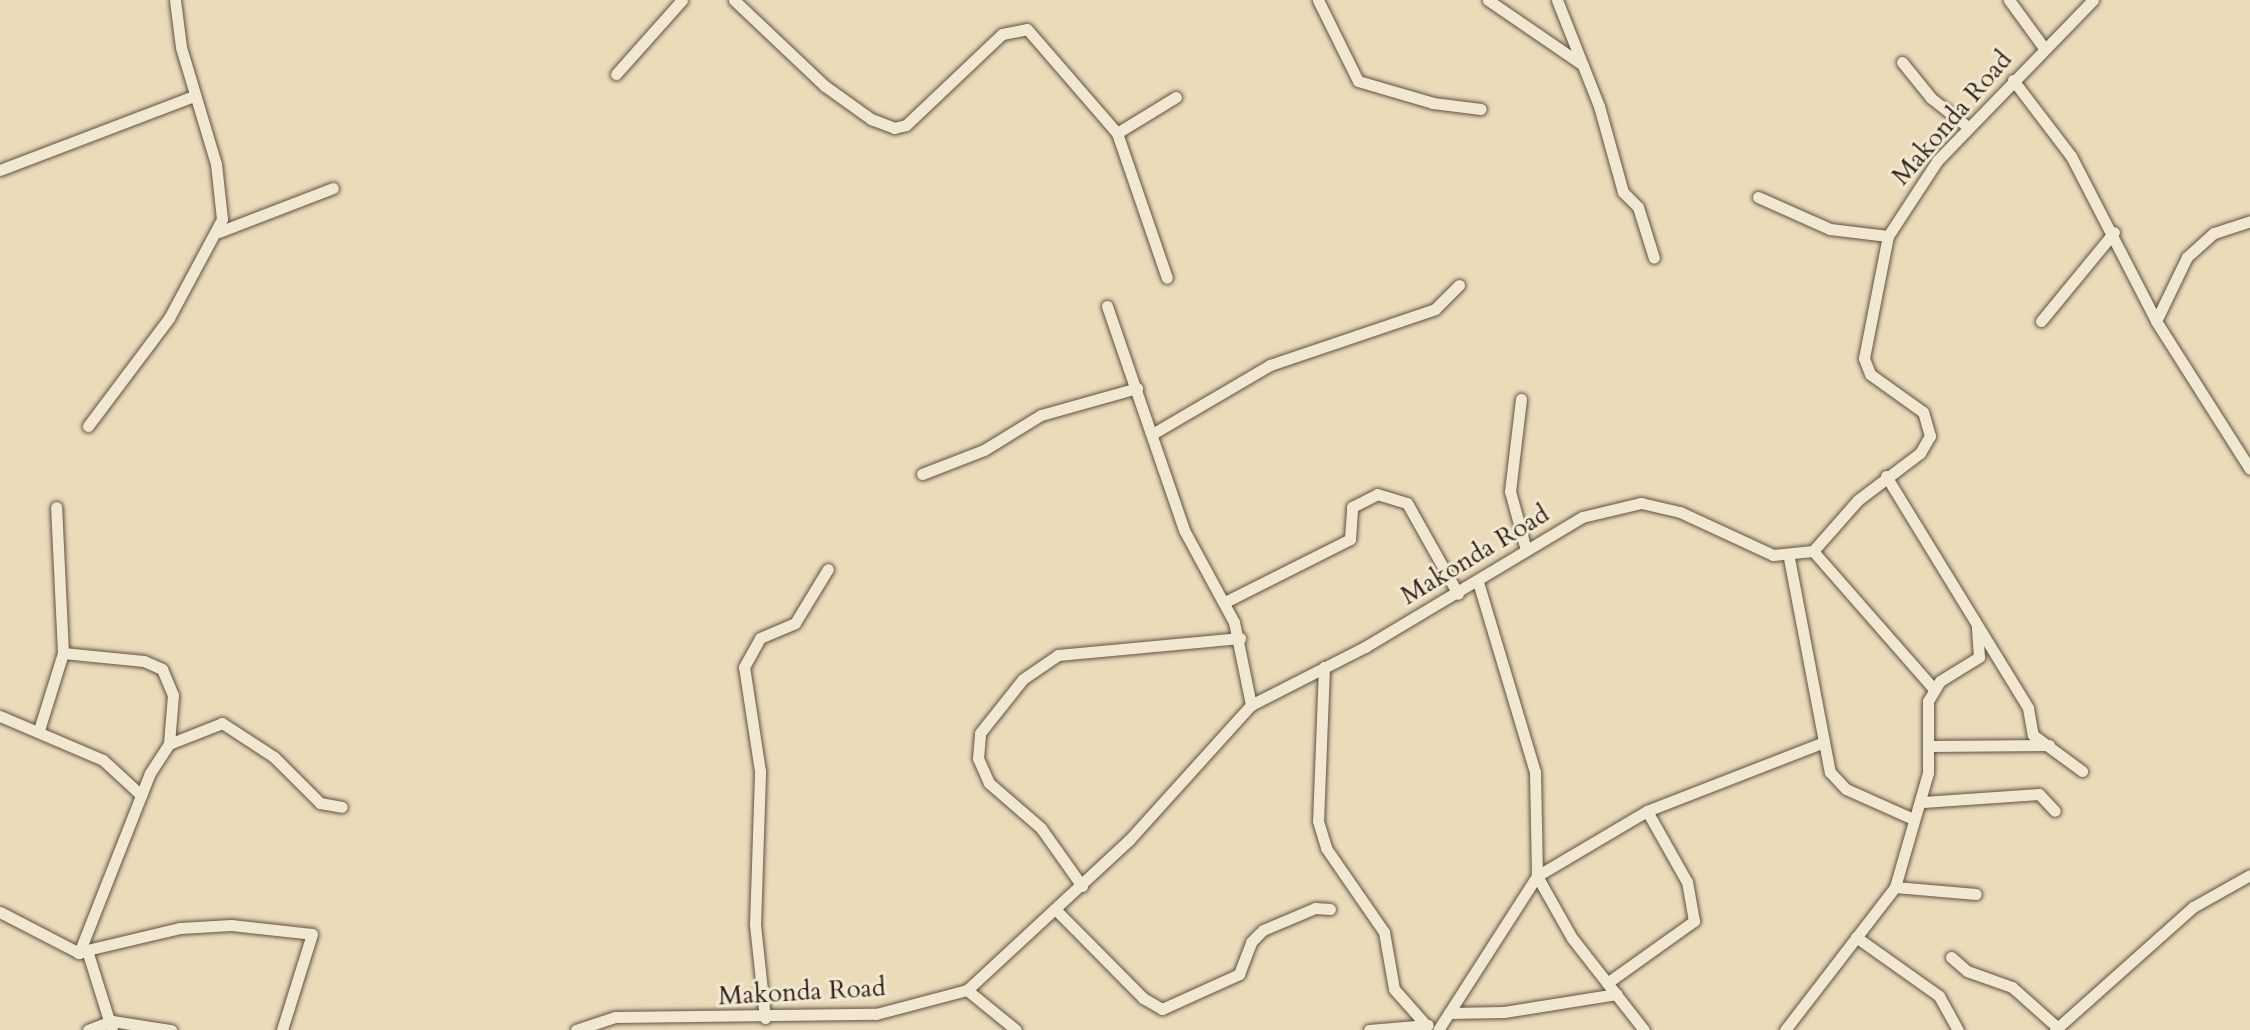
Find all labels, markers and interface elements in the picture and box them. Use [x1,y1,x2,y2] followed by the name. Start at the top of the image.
[1885,44,2019,192] street label: Makonda Road
[1395,498,1555,612] street label: Makonda Road
[717,972,887,1012] street label: Makonda Road

